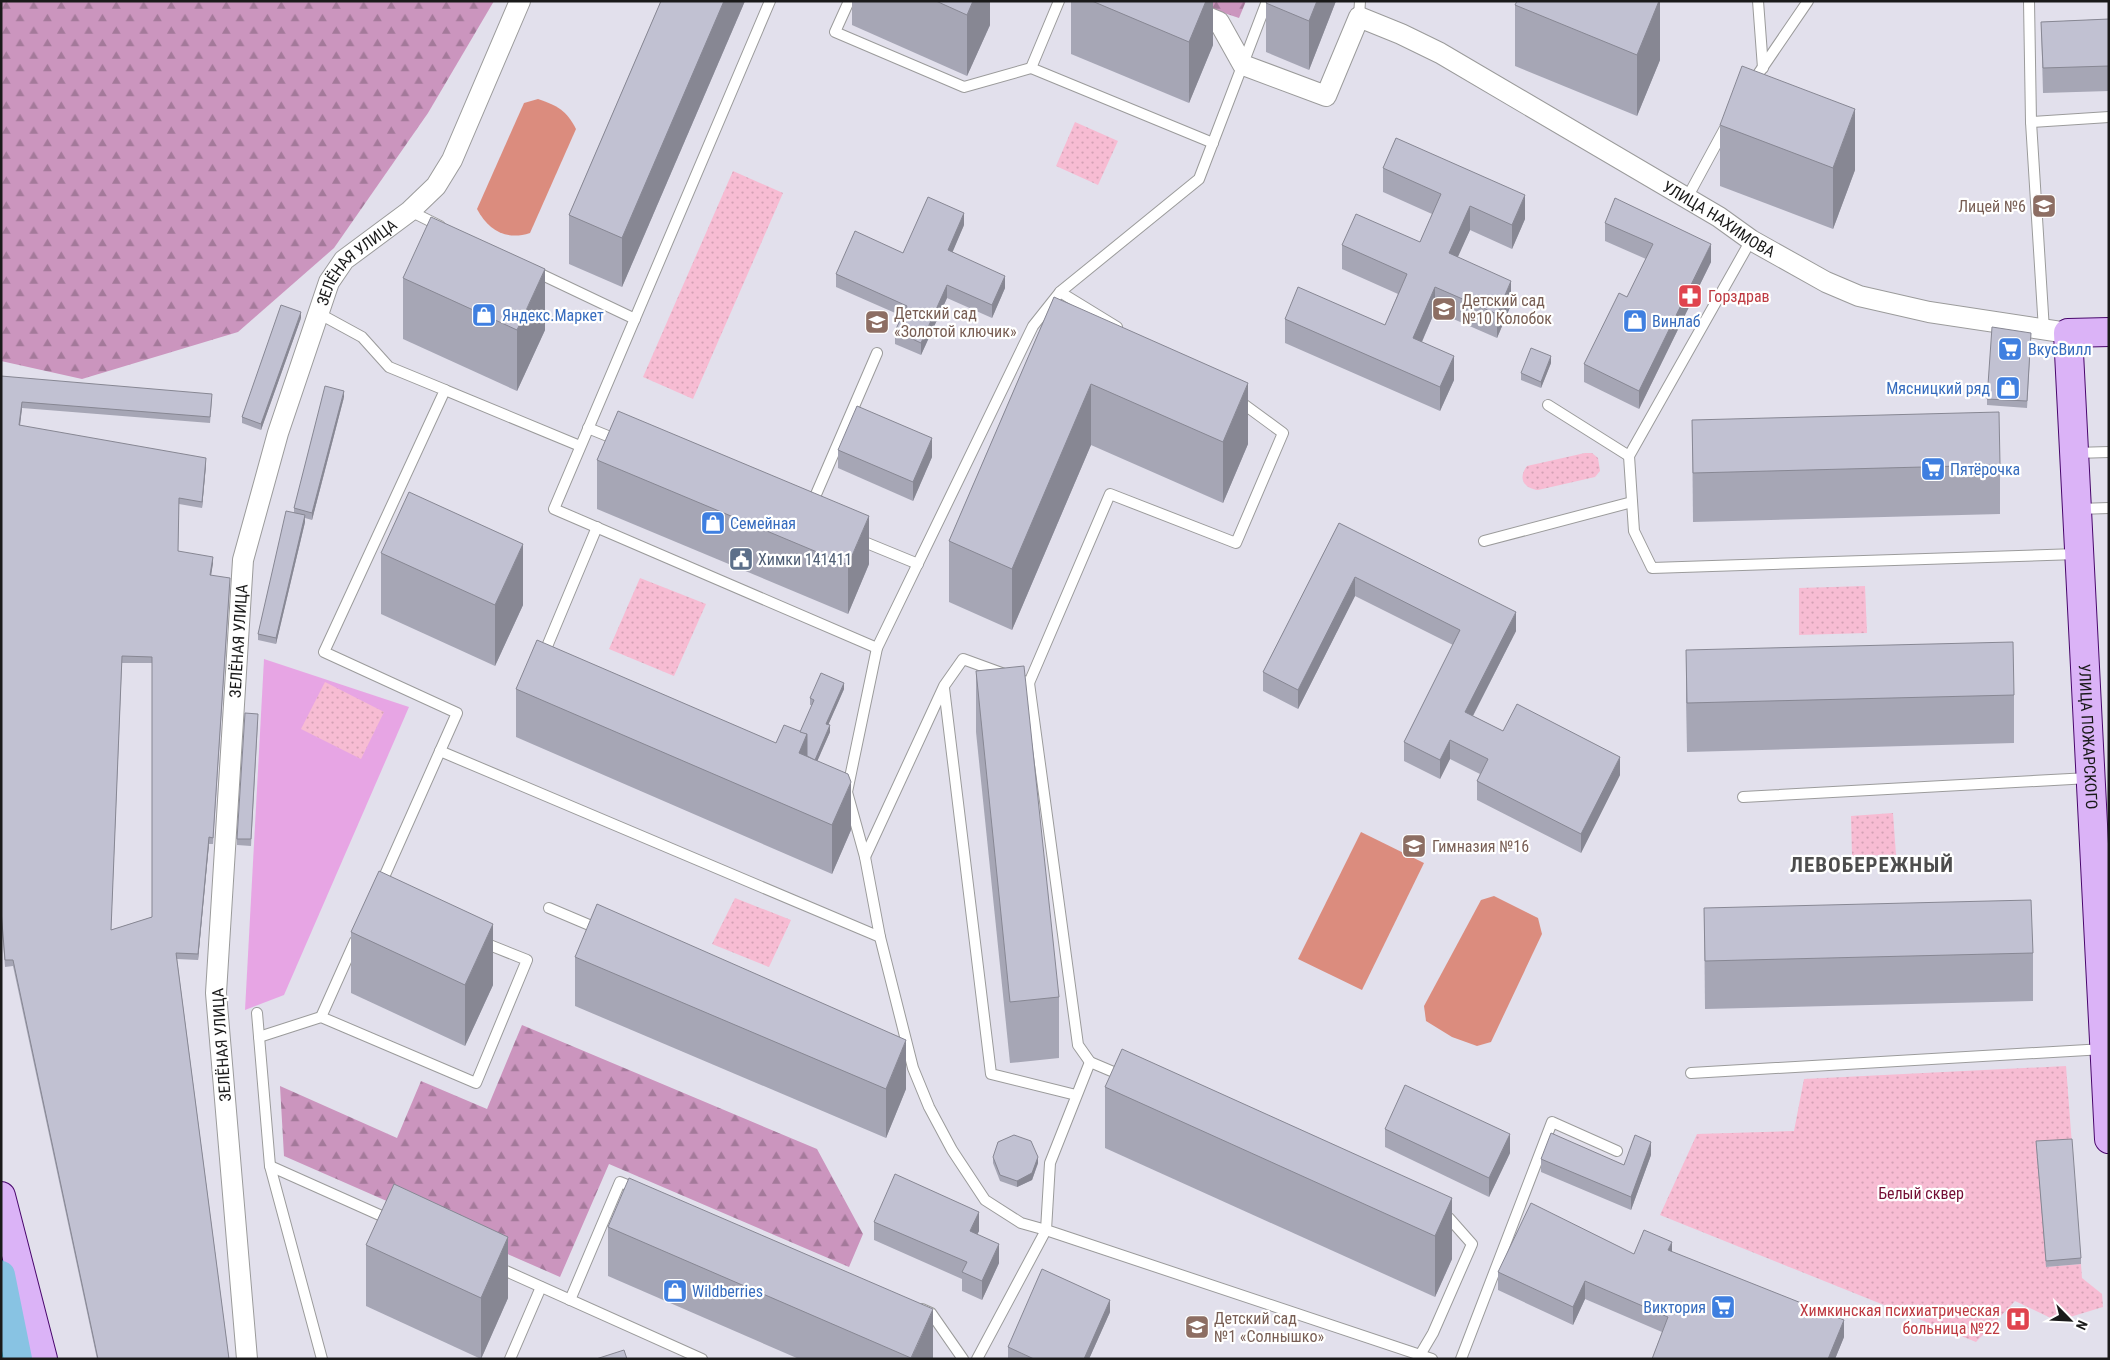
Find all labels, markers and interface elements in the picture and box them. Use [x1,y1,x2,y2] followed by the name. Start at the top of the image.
[1659,177,1778,262] street label: УЛИЦА НАХИМОВА
[2031,193,2057,219] school or university icon: Лицей №6
[1958,197,2026,216] place label: Лицей №6
[313,215,401,308] street label: ЗЕЛЁНАЯ УЛИЦА
[1677,283,1703,309] pharmacy icon: Горздрав
[1708,287,1770,306] place label: Горздрав
[1462,291,1552,328] place label: Детский сад №10 Колобок
[1431,296,1457,322] school or university icon: Детский сад №10 Колобок
[471,302,497,328] shop icon: Яндекс.Маркет
[894,304,1017,341] place label: Детский сад «Золотой ключик»
[502,306,604,325] place label: Яндекс.Маркет
[1622,308,1648,334] shop icon: Винлаб
[864,309,890,335] school or university icon: Детский сад «Золотой ключик»
[1652,312,1701,331] place label: Винлаб
[1997,336,2023,362] supermarket icon: ВкусВилл
[2028,340,2092,359] place label: ВкусВилл
[1995,375,2021,401] shop icon: Мясницкий ряд
[1886,379,1990,398] place label: Мясницкий ряд
[1920,456,1946,482] supermarket icon: Пятёрочка
[1950,460,2020,479] place label: Пятёрочка
[700,510,726,536] shop icon: Семейная
[730,514,796,533] place label: Семейная
[728,546,754,572] public building icon: Химки 141411
[758,550,852,569] place label: Химки 141411
[225,584,251,698] street label: ЗЕЛЁНАЯ УЛИЦА
[2075,663,2101,810] street label: УЛИЦА ПОЖАРСКОГО
[1401,833,1427,859] school or university icon: Гимназия №16
[1432,837,1529,856] place label: Гимназия №16
[1790,853,1954,877] district label: ЛЕВОБЕРЕЖНЫЙ
[208,988,235,1102] street label: ЗЕЛЁНАЯ УЛИЦА
[1878,1184,1964,1203] park label: Белый сквер
[662,1278,688,1304] shop icon: Wildberries
[692,1282,763,1301] place label: Wildberries
[1710,1294,1736,1320] supermarket icon: Виктория
[2045,1295,2095,1345] north arrow
[1643,1298,1706,1317] place label: Виктория
[1800,1301,2000,1338] place label: Химкинская психиатрическая больница №22
[2005,1306,2031,1332] hospital icon: Химкинская психиатрическая больница №22
[1214,1309,1324,1346] place label: Детский сад №1 «Солнышко»
[1184,1314,1210,1340] school or university icon: Детский сад №1 «Солнышко»
[2073,1318,2091,1332] text: N

